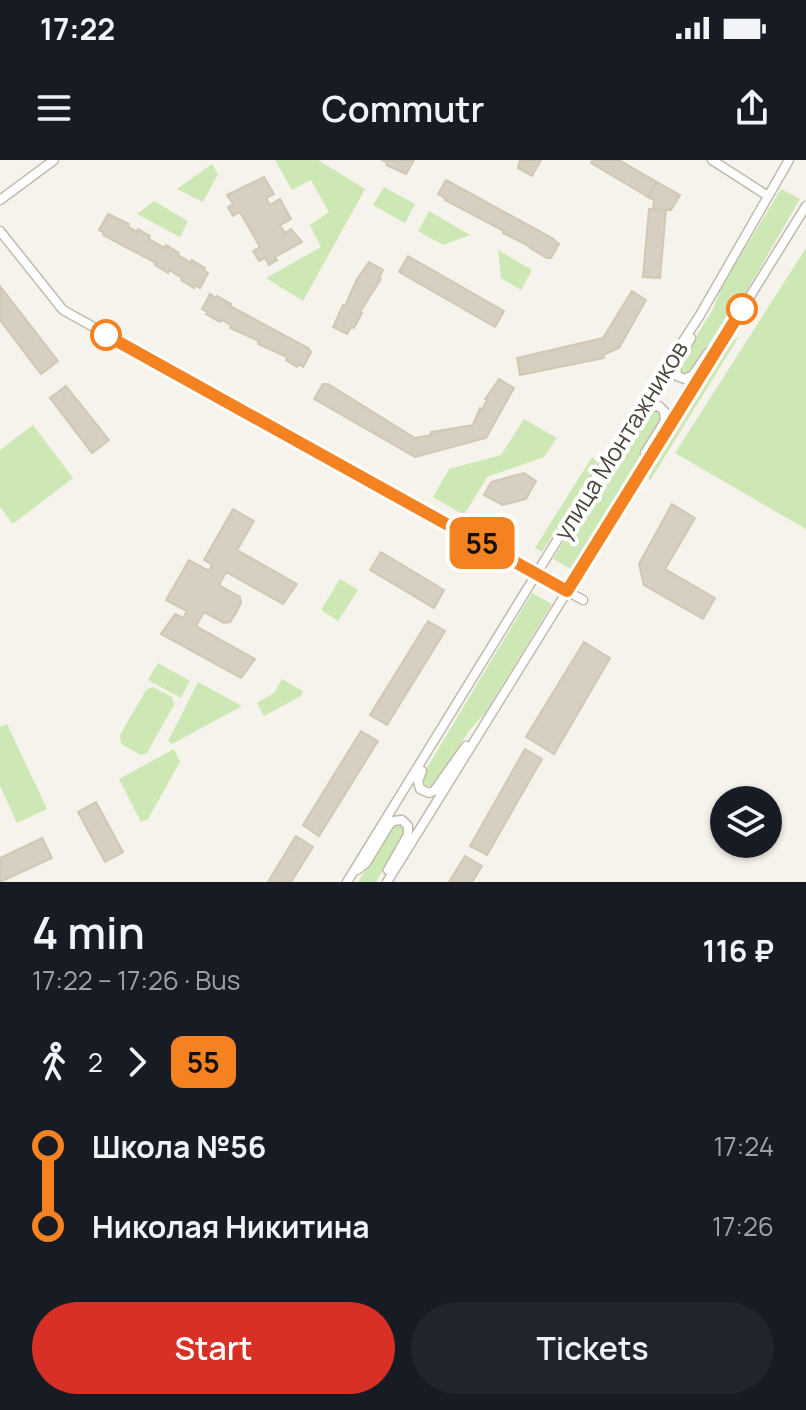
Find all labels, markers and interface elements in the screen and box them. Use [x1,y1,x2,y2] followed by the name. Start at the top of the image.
[40,8,115,49] text: 17:22
[321,84,485,133] text: Commutr
[32,86,76,130] icon: menu
[730,86,774,130] icon: share
[727,294,757,324] unlabelled marker
[91,320,121,350] unlabelled marker
[545,334,695,546] street label: улица Монтажников
[446,517,518,569] line badge: 55
[466,524,498,562] text: 55
[710,786,782,858] map controls
[710,786,782,858] button: layers
[32,902,145,962] text: 4 min
[703,930,774,971] text: 116 ₽
[32,962,240,998] text: 17:22 – 17:26 · Bus
[32,1040,76,1084] icon: walk
[115,1040,159,1084] icon: forward
[187,1043,220,1081] text: 55
[88,1044,103,1080] text: 2
[92,1126,266,1167] text: Школа №56
[713,1128,774,1164] text: 17:24
[92,1206,370,1247] text: Николая Никитина
[712,1208,774,1244] text: 17:26
[32,1302,395,1394] button: Start
[411,1302,774,1394] button: Tickets

